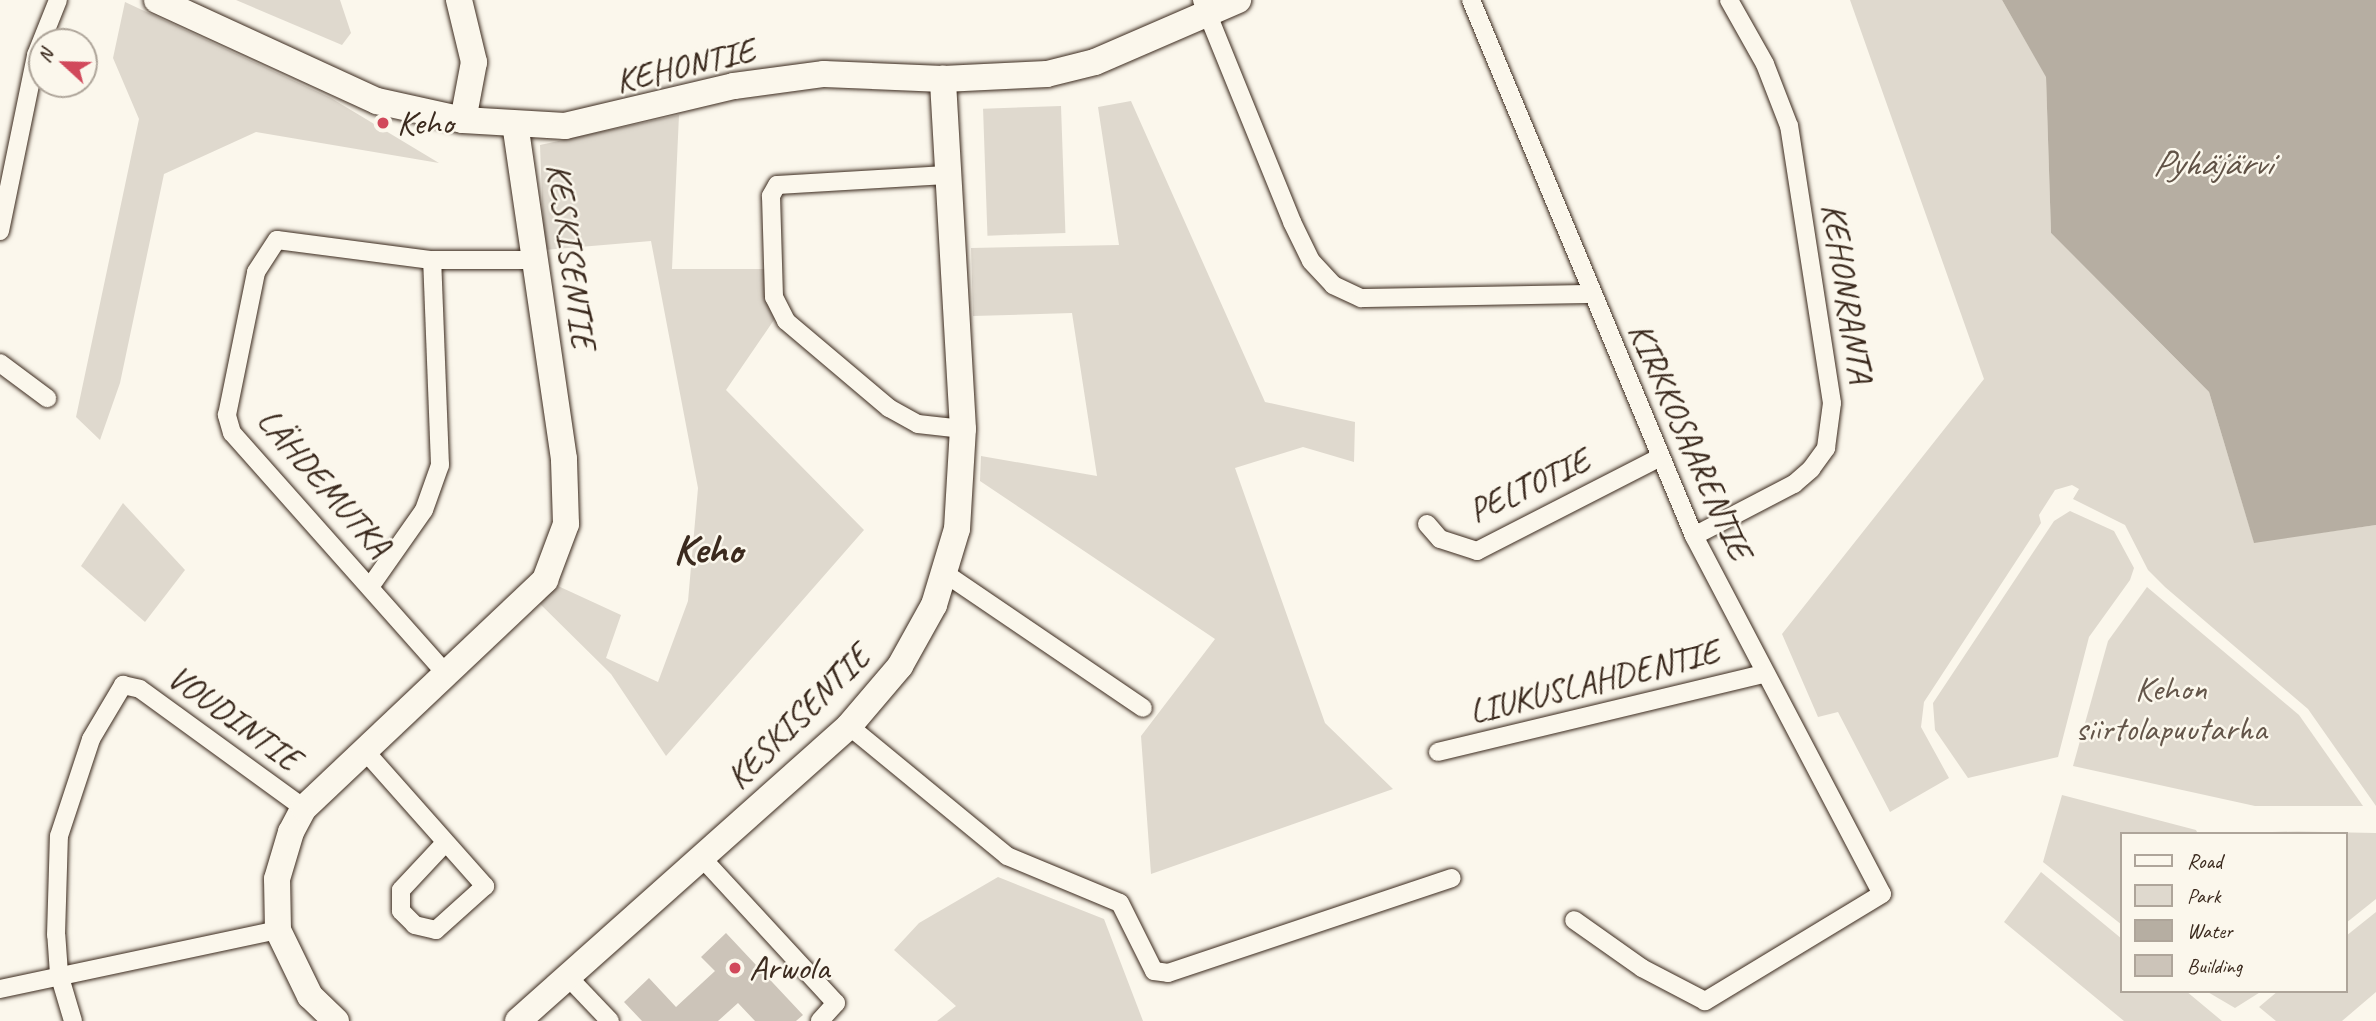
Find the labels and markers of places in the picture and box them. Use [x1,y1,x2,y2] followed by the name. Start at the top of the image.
[397,102,453,144] place label: Keho
[375,115,391,131] marker: Keho
[749,947,829,989] place label: Arwola
[727,960,743,976] marker: Arwola

